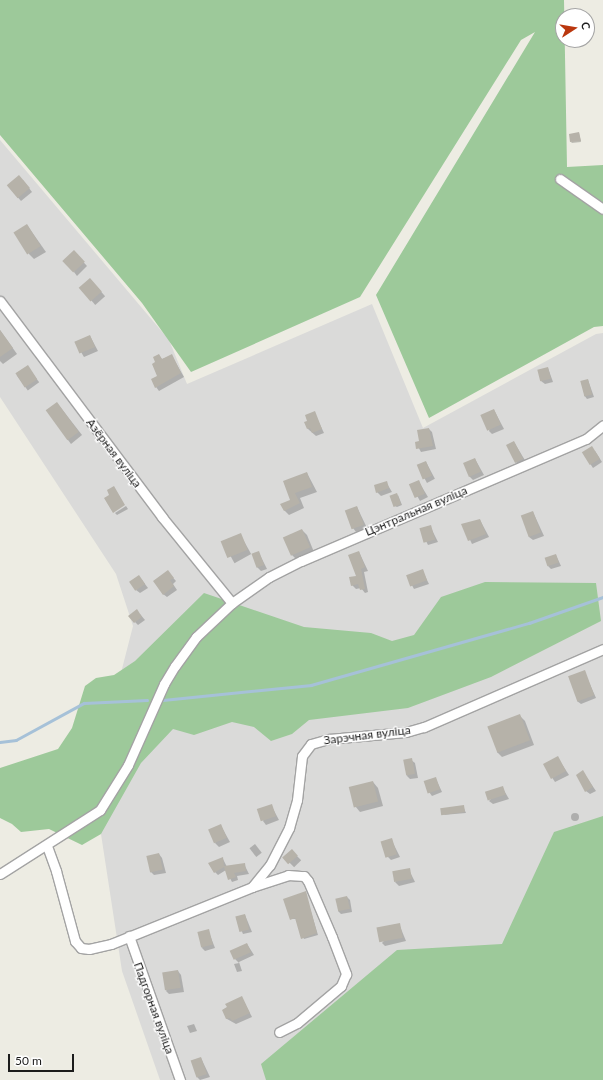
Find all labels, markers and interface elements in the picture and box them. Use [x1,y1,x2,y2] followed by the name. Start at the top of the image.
[555,8,595,48] north arrow
[579,21,593,31] text: С
[83,416,145,490] street label: Азёрная вуліца
[363,483,469,539] street label: Цэнтральная вуліца
[323,723,411,747] street label: Зарэчная вуліца
[131,960,177,1056] street label: Падгорная вуліца
[10,1046,76,1072] scale bar
[15,1053,42,1068] text: 50 m

